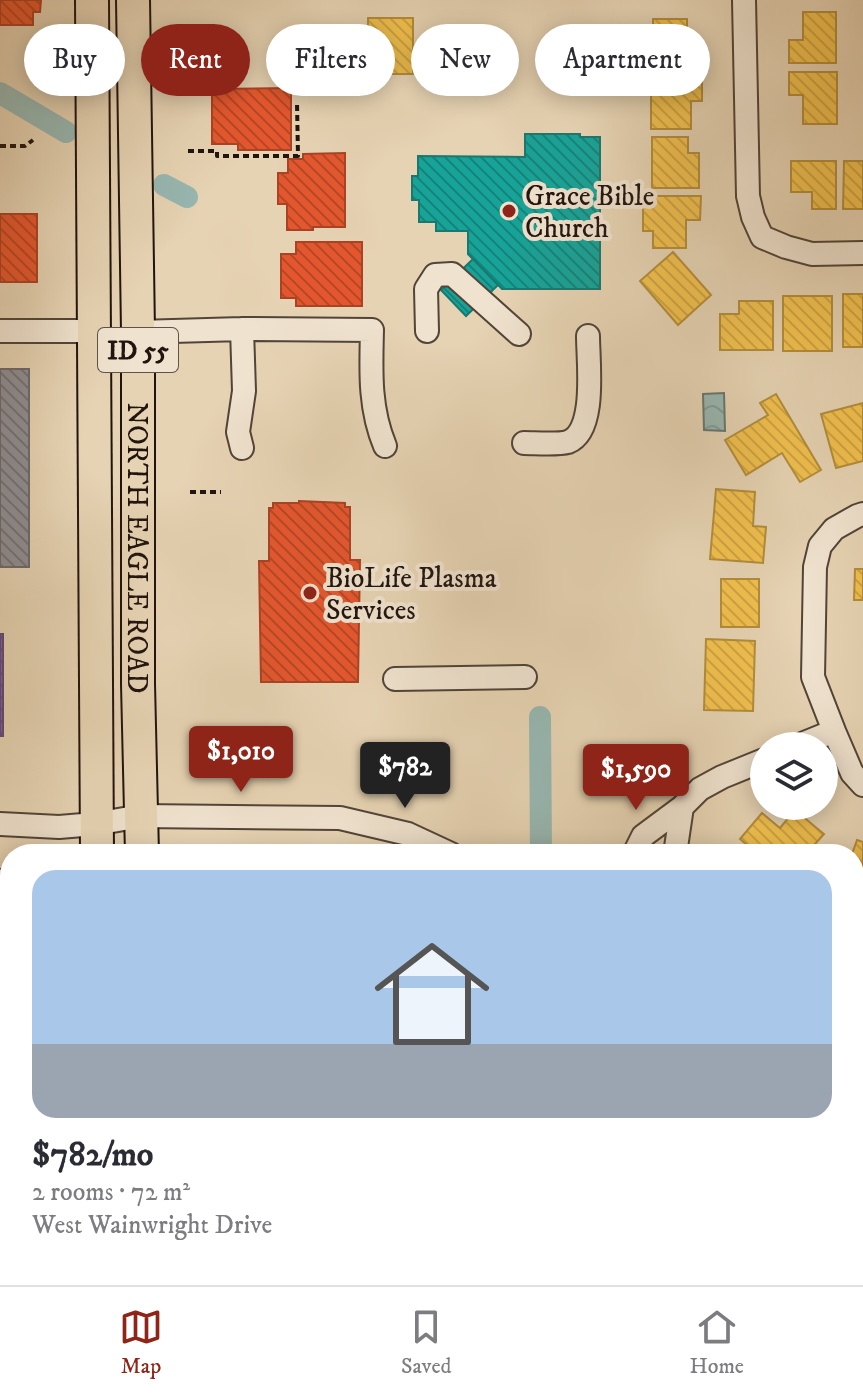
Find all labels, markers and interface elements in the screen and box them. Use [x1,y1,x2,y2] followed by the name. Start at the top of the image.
[24,24,125,96] chip: Buy
[141,24,250,96] chip: Rent
[266,24,395,96] chip: Filters
[411,24,519,96] chip: New
[535,24,710,96] chip: Apartment
[525,179,654,246] place label: Grace Bible Church
[500,202,518,220] marker: Grace Bible Church
[98,328,178,372] road number: ID 55
[119,402,154,694] street label: NORTH EAGLE ROAD
[326,561,497,628] place label: BioLife Plasma Services
[301,584,319,602] marker: BioLife Plasma Services
[176,726,306,794] pin: $1,010
[750,732,838,820] map controls
[750,732,838,820] button: layers
[207,735,275,768] text: $1,010
[358,742,452,810] pin: $782
[571,744,701,812] pin: $1,590
[378,751,432,784] text: $782
[601,753,671,786] text: $1,590
[360,922,504,1066] icon: home
[32,1134,153,1176] text: $782/mo
[32,1176,190,1209] text: 2 rooms · 72 m²
[32,1209,272,1242] text: West Wainwright Drive
[119,1305,163,1380] tab: Map
[401,1305,452,1380] tab: Saved
[690,1305,744,1380] tab: Home

